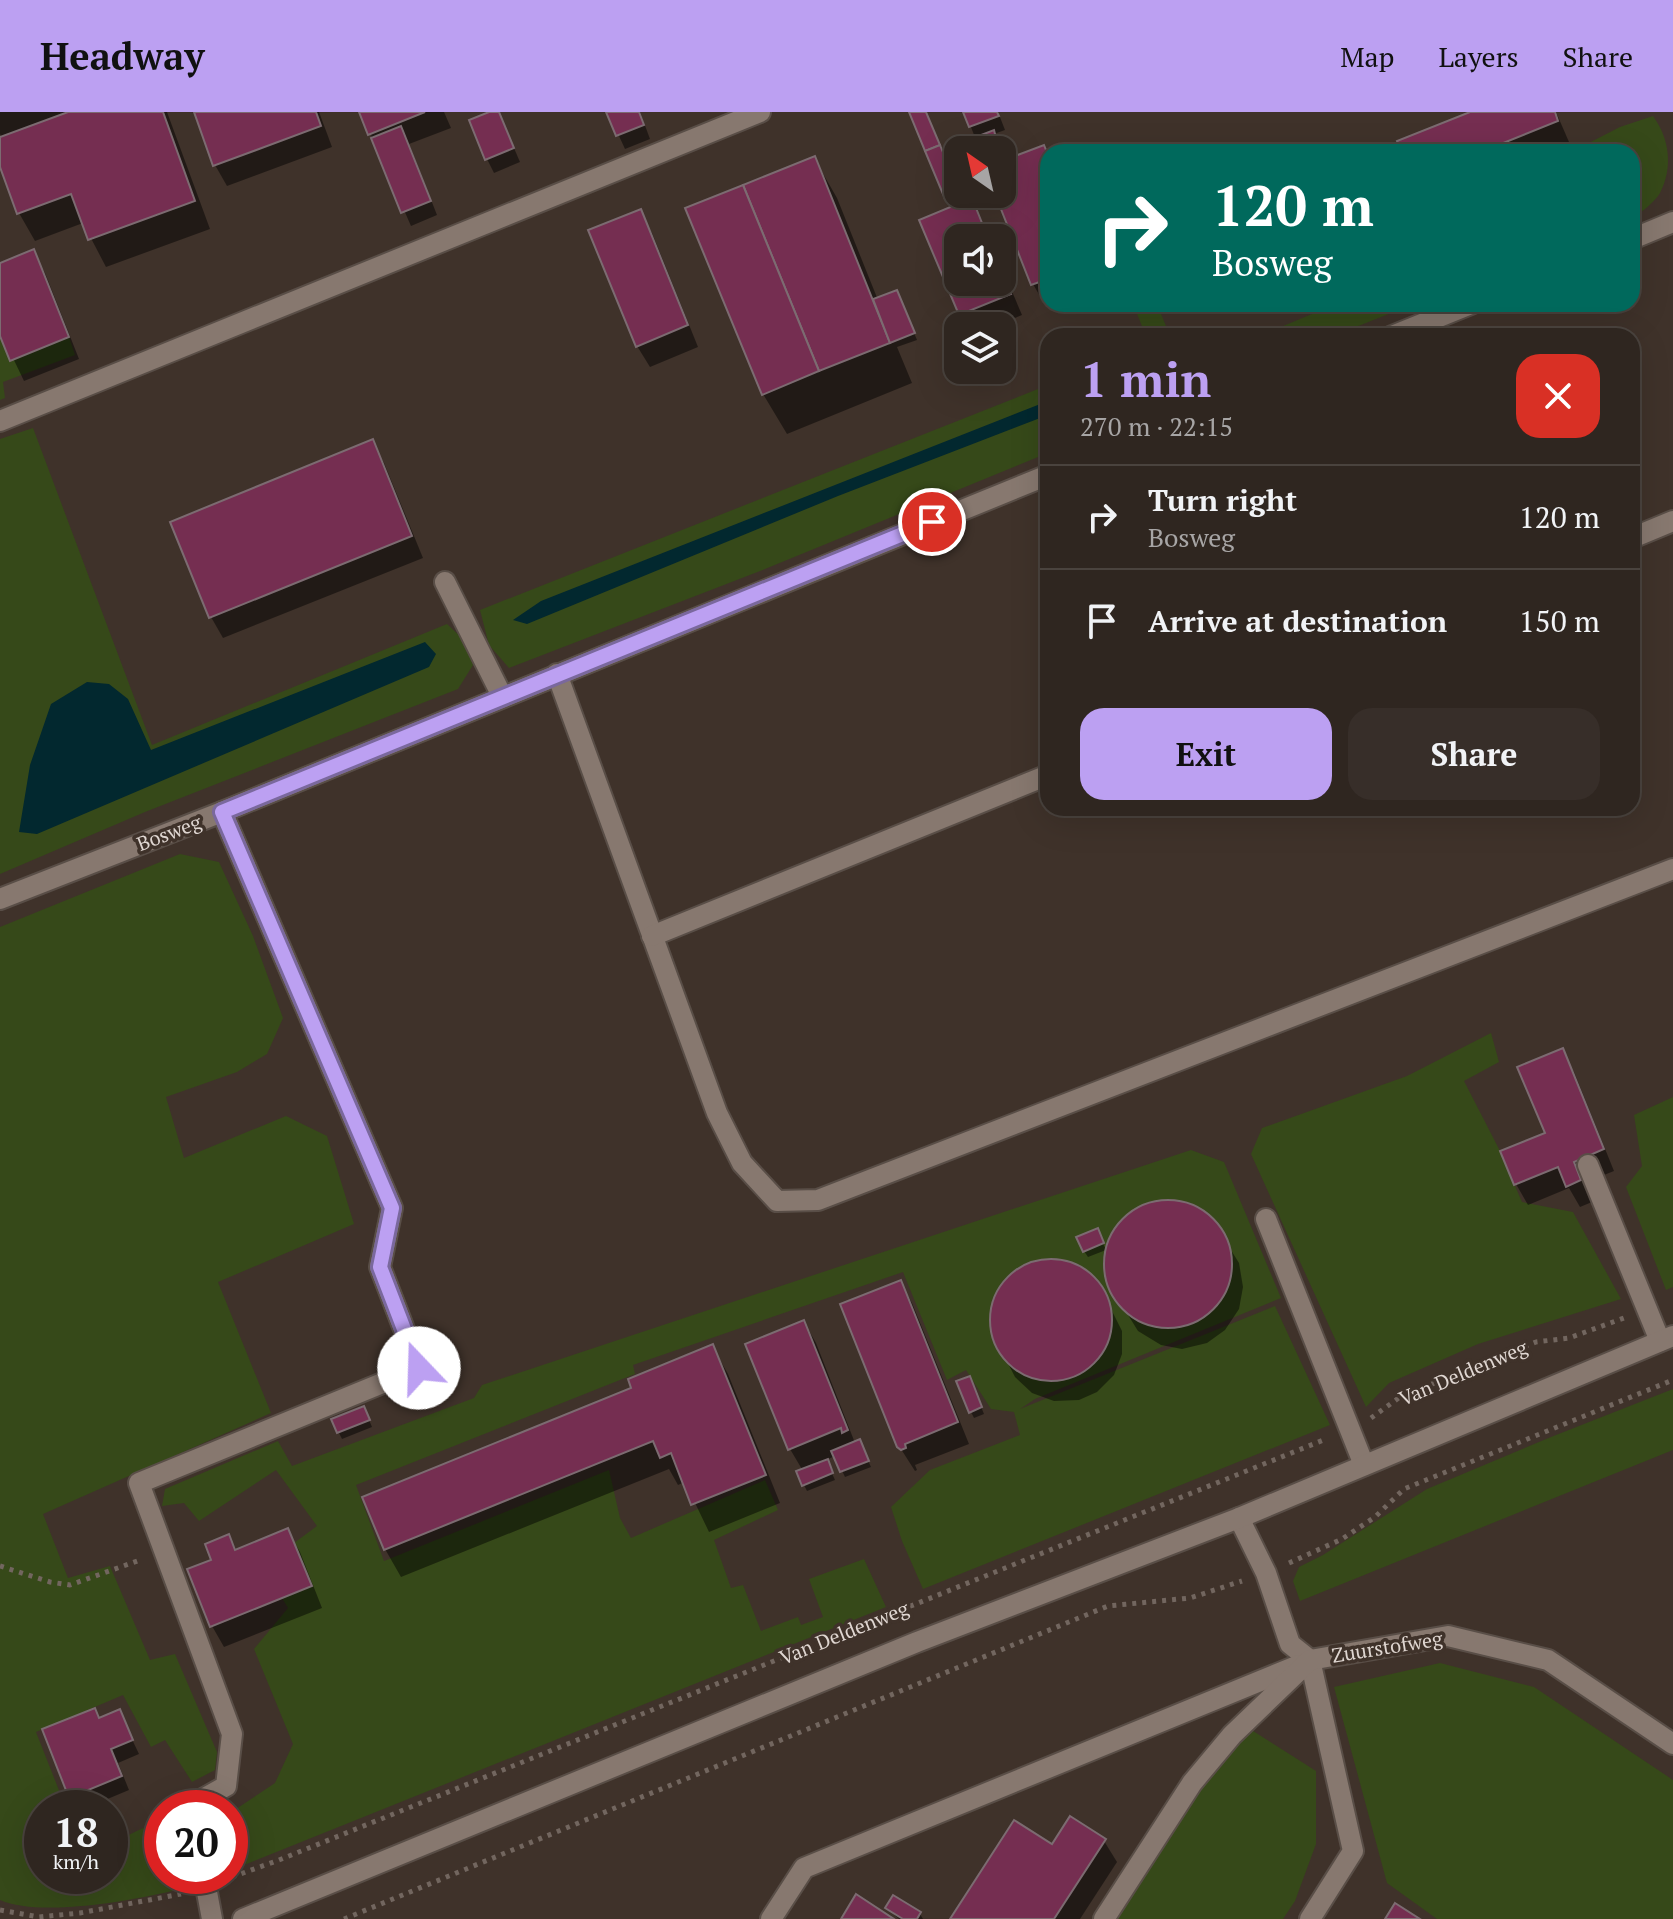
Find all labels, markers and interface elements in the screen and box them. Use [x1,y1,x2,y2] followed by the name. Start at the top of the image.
[40,31,205,81] text: Headway
[1340,38,1394,75] text: Map
[1438,38,1519,75] text: Layers
[1563,38,1633,75] text: Share
[944,136,1016,208] north arrow
[944,136,1016,384] map controls
[1212,168,1374,242] text: 120 m
[1080,176,1184,280] icon: right
[944,224,1016,296] button: sound
[1212,239,1332,286] text: Bosweg
[944,312,1016,384] button: layers
[1080,347,1211,411] text: 1 min
[1516,354,1600,438] button: close
[1080,409,1233,443] text: 270 m · 22:15
[1148,480,1297,520] text: Turn right
[898,488,966,556] pin
[1080,495,1124,539] icon: right
[1519,497,1600,537] text: 120 m
[910,500,954,544] icon: arrive
[1148,520,1235,554] text: Bosweg
[1080,599,1124,643] icon: arrive
[1148,601,1447,641] text: Arrive at destination
[1519,601,1600,641] text: 150 m
[1080,708,1332,800] button: Exit
[1348,708,1600,800] button: Share
[133,808,205,857] street label: Bosweg
[377,1326,461,1410] position arrow
[1394,1333,1532,1412] street label: Van Deldenweg
[775,1594,913,1671] street label: Van Deldenweg
[1330,1624,1445,1669] street label: Zuurstofweg
[144,1790,248,1894] speed limit sign: 20
[53,1805,99,1858] text: 18
[53,1848,99,1875] text: km/h

